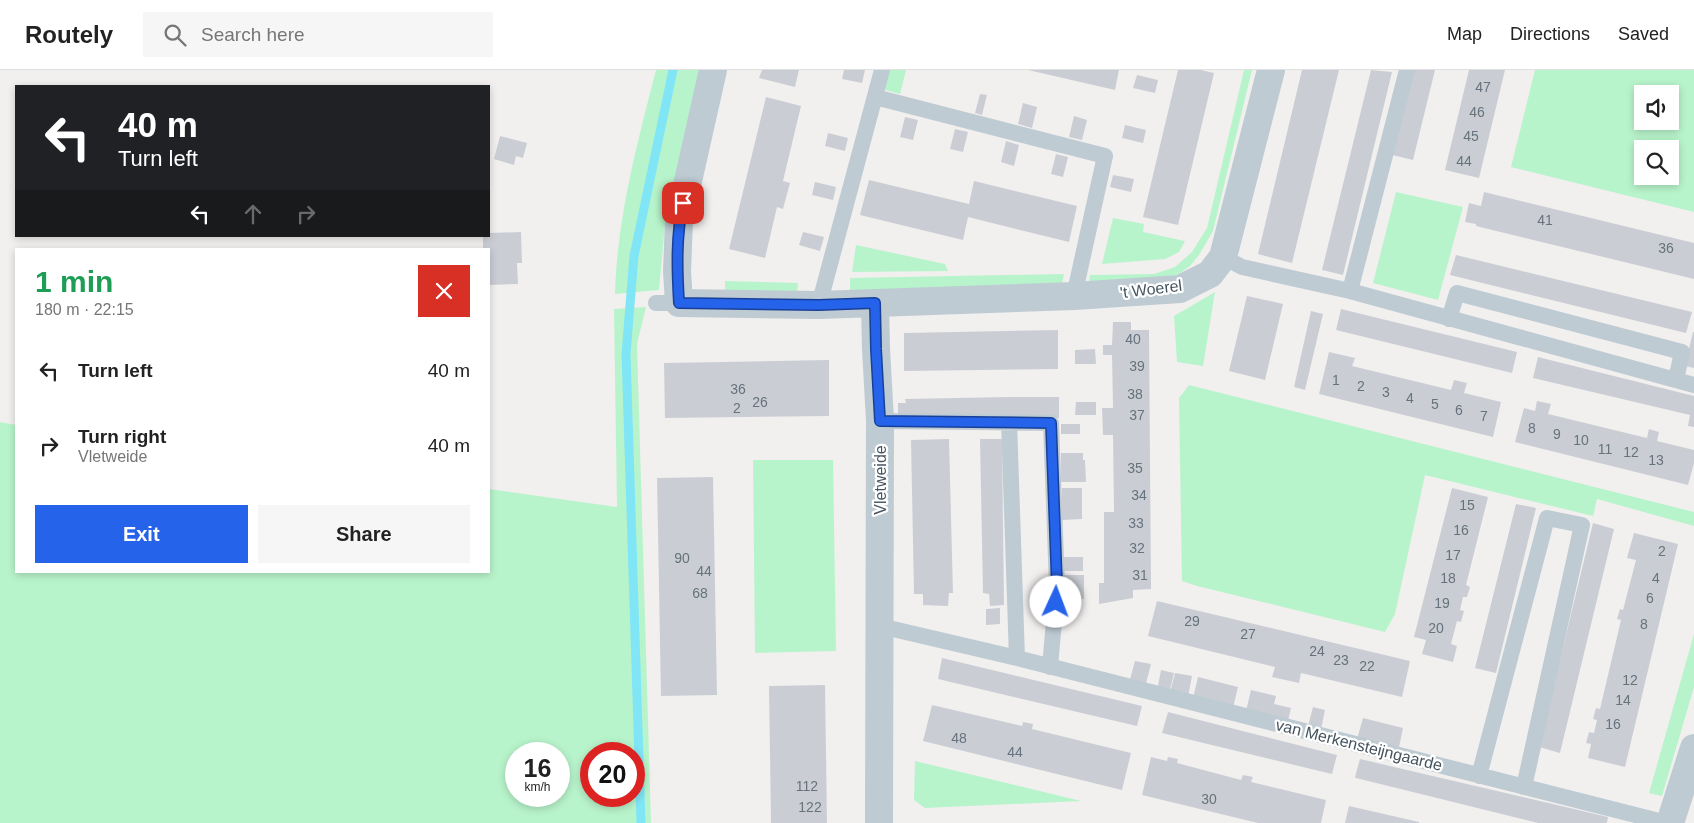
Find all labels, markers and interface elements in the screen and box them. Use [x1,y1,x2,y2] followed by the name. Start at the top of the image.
[143,12,493,57] search box
[25,21,113,48] text: Routely
[161,21,189,49] icon: search
[201,24,305,45] text: Search here
[1447,24,1482,44] text: Map
[1510,24,1590,44] text: Directions
[1618,24,1669,44] text: Saved
[1475,79,1491,95] house number: 47
[1634,85,1679,185] map controls
[1634,85,1679,130] button: sound
[1469,104,1485,120] house number: 46
[35,105,100,170] icon: left
[118,105,198,144] text: 40 m
[1463,128,1479,144] house number: 45
[1634,140,1679,185] button: search
[118,146,198,171] text: Turn left
[1456,153,1472,169] house number: 44
[662,182,704,224] pin
[669,189,697,217] icon: arrive
[186,200,214,228] icon: left
[239,200,267,228] icon: ahead
[292,200,320,228] icon: right
[1537,212,1553,228] house number: 41
[1658,240,1674,256] house number: 36
[35,265,113,298] text: 1 min
[418,265,470,317] button: close
[1119,277,1183,301] street label: 't Woerel
[35,301,134,318] text: 180 m · 22:15
[1125,331,1141,347] house number: 40
[35,357,63,385] icon: left
[1129,358,1145,374] house number: 39
[78,360,153,381] text: Turn left
[428,360,470,381] text: 40 m
[1332,372,1340,388] house number: 1
[1357,378,1365,394] house number: 2
[730,381,746,397] house number: 36
[1382,384,1390,400] house number: 3
[1127,386,1143,402] house number: 38
[1406,390,1414,406] house number: 4
[752,394,768,410] house number: 26
[1431,396,1439,412] house number: 5
[733,400,741,416] house number: 2
[1455,402,1463,418] house number: 6
[1129,407,1145,423] house number: 37
[1480,408,1488,424] house number: 7
[1528,420,1536,436] house number: 8
[78,426,166,447] text: Turn right
[1553,426,1561,442] house number: 9
[35,432,63,460] icon: right
[1573,432,1589,448] house number: 10
[428,435,470,456] text: 40 m
[1598,441,1612,457] house number: 11
[1623,444,1639,460] house number: 12
[872,445,889,515] street label: Vletweide
[78,448,147,465] text: Vletweide
[1648,452,1664,468] house number: 13
[1127,460,1143,476] house number: 35
[1131,487,1147,503] house number: 34
[1459,497,1475,513] house number: 15
[35,505,248,563] button: Exit
[258,505,470,563] button: Share
[1128,515,1144,531] house number: 33
[1453,522,1469,538] house number: 16
[1129,540,1145,556] house number: 32
[1658,543,1666,559] house number: 2
[1445,547,1461,563] house number: 17
[674,550,690,566] house number: 90
[696,563,712,579] house number: 44
[1132,567,1148,583] house number: 31
[1440,570,1456,586] house number: 18
[1652,570,1660,586] house number: 4
[1029,575,1081,627] position arrow
[692,585,708,601] house number: 68
[1646,590,1654,606] house number: 6
[1434,595,1450,611] house number: 19
[1184,613,1200,629] house number: 29
[1640,616,1648,632] house number: 8
[1428,620,1444,636] house number: 20
[1240,626,1256,642] house number: 27
[1309,643,1325,659] house number: 24
[1333,652,1349,668] house number: 23
[1359,658,1375,674] house number: 22
[1622,672,1638,688] house number: 12
[1615,692,1631,708] house number: 14
[1274,716,1444,774] street label: van Merkensteijngaarde
[1605,716,1621,732] house number: 16
[951,730,967,746] house number: 48
[580,742,645,807] speed limit sign: 20
[1007,744,1023,760] house number: 44
[524,754,551,782] text: 16
[796,778,818,794] house number: 112
[524,780,551,794] text: km/h
[1201,791,1217,807] house number: 30
[798,799,822,815] house number: 122

